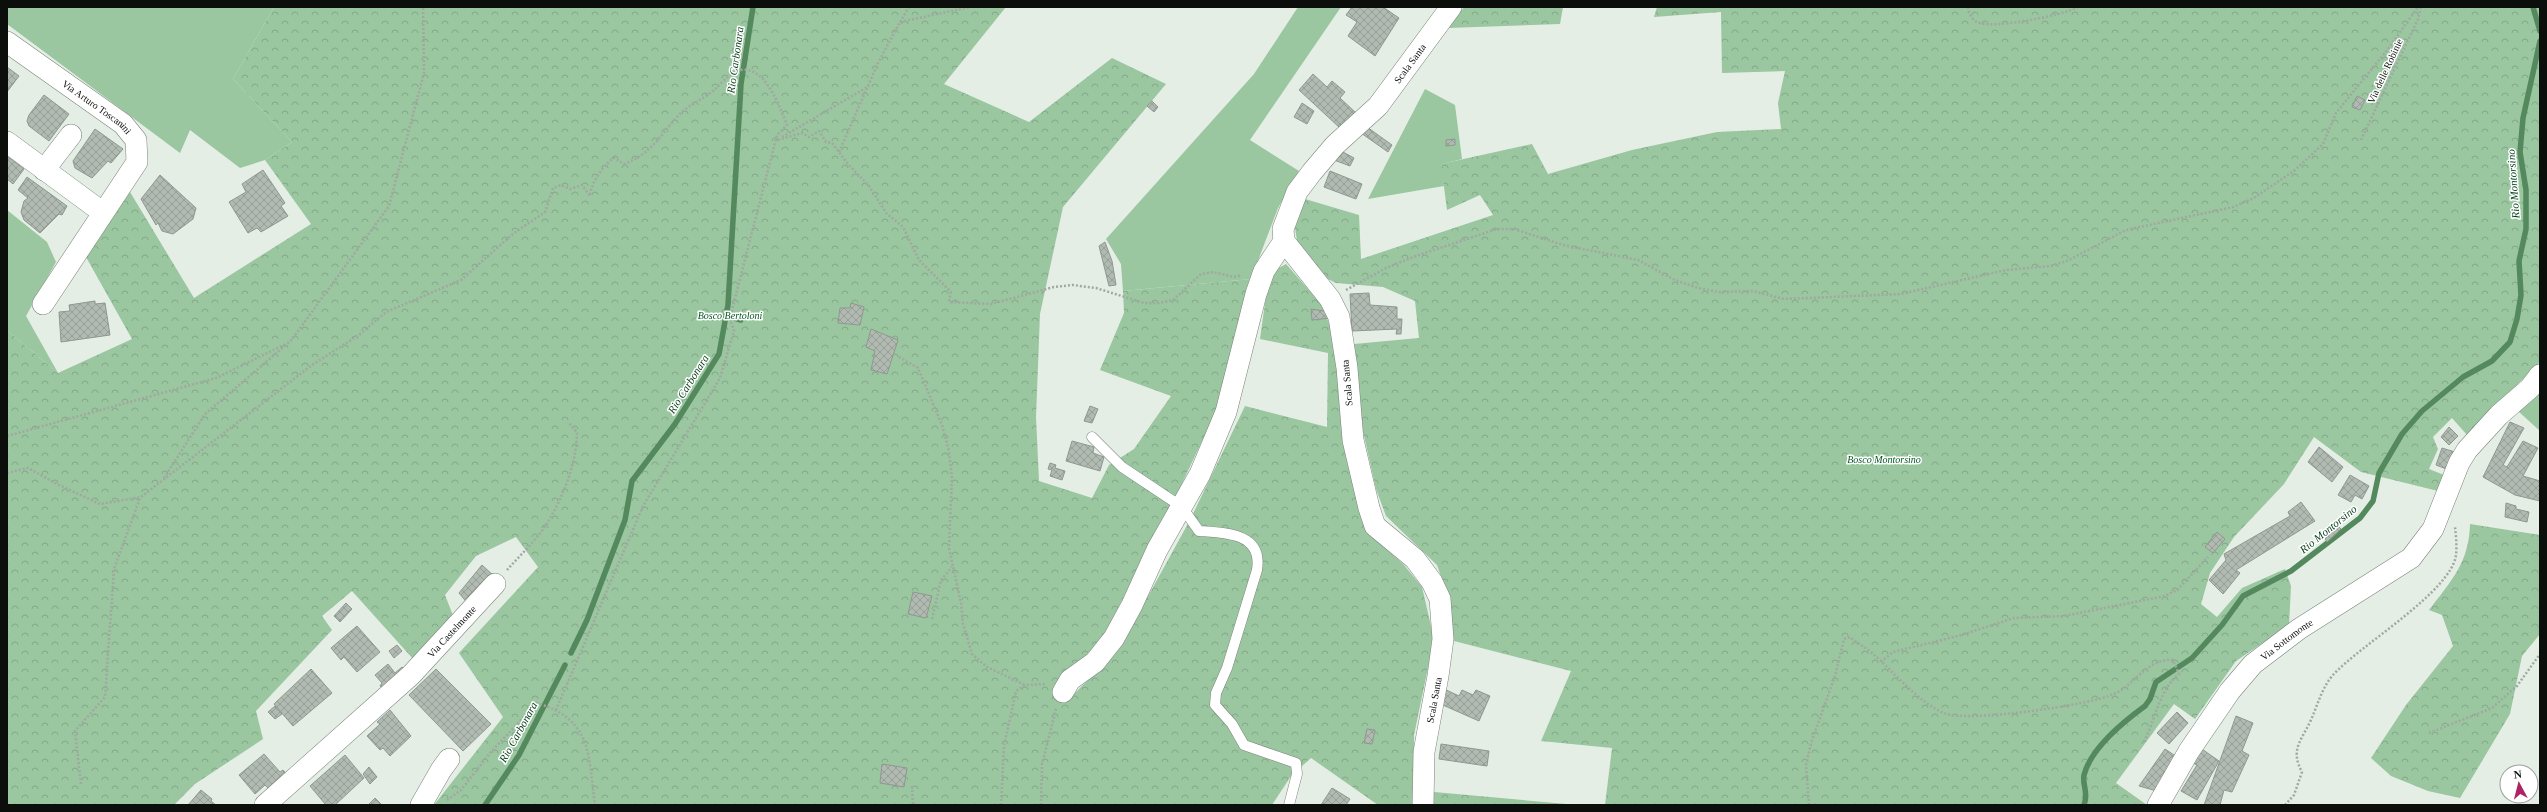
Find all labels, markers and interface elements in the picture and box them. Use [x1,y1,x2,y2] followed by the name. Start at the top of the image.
[724,26,746,95] water label: Rio Carbonara
[2365,36,2405,105] street label: Via delle Robinie
[1391,41,1428,85] street label: Scala Santa
[60,77,134,136] street label: Via Arturo Toscanini
[2505,148,2521,220] water label: Rio Montorsino
[698,310,763,321] park label: Bosco Bertoloni
[665,352,711,416] water label: Rio Carbonara
[1339,359,1354,407] street label: Scala Santa
[1847,454,1921,465] park label: Bosco Montorsino
[2296,502,2359,556] water label: Rio Montorsino
[425,603,478,659] street label: Via Castelmonte
[2258,616,2315,662] street label: Via Sottomonte
[1424,676,1443,724] street label: Scala Santa
[496,699,540,765] water label: Rio Carbonara
[2499,764,2539,804] north arrow
[2513,768,2523,781] text: N

